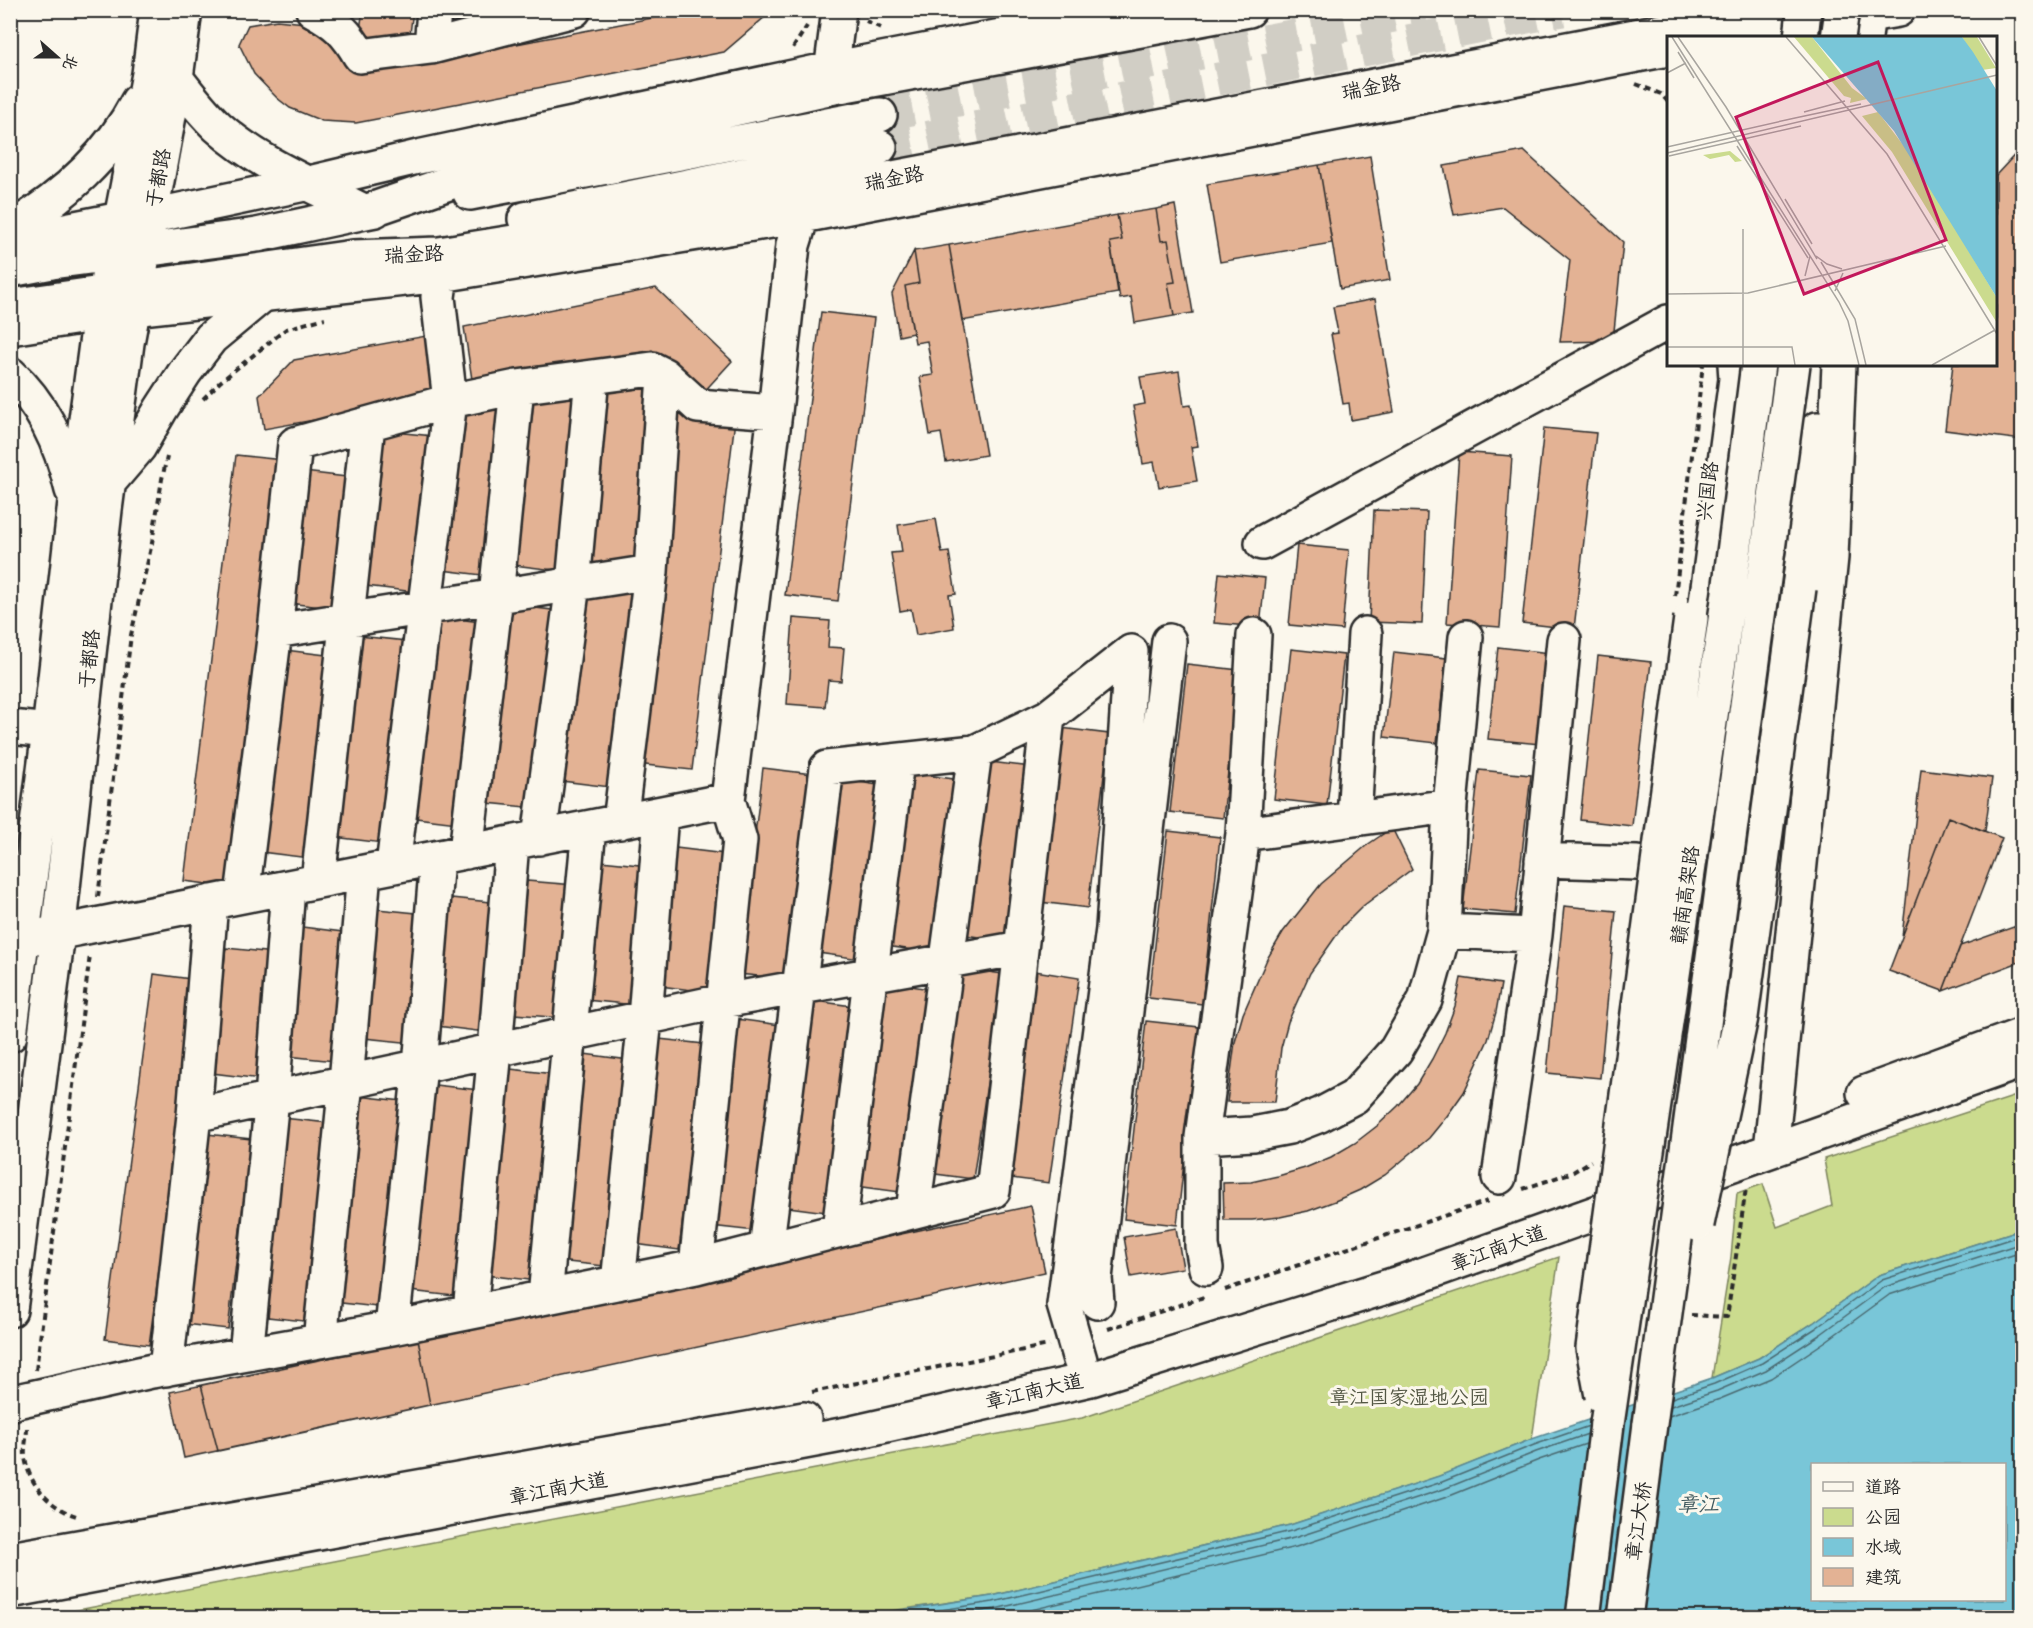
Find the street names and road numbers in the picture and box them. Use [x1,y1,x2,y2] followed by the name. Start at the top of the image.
[1339,69,1404,105] street label: 瑞金路
[141,145,176,210] street label: 于都路
[862,160,927,196] street label: 瑞金路
[383,240,446,269] street label: 瑞金路
[1691,459,1724,522] street label: 兴国路
[74,627,105,690] street label: 于都路
[1666,843,1705,946] street label: 赣南高架路
[1447,1220,1549,1277] street label: 章江南大道
[983,1368,1086,1415] street label: 章江南大道
[507,1467,610,1510] street label: 章江南大道
[1621,1480,1656,1562] street label: 章江大桥

